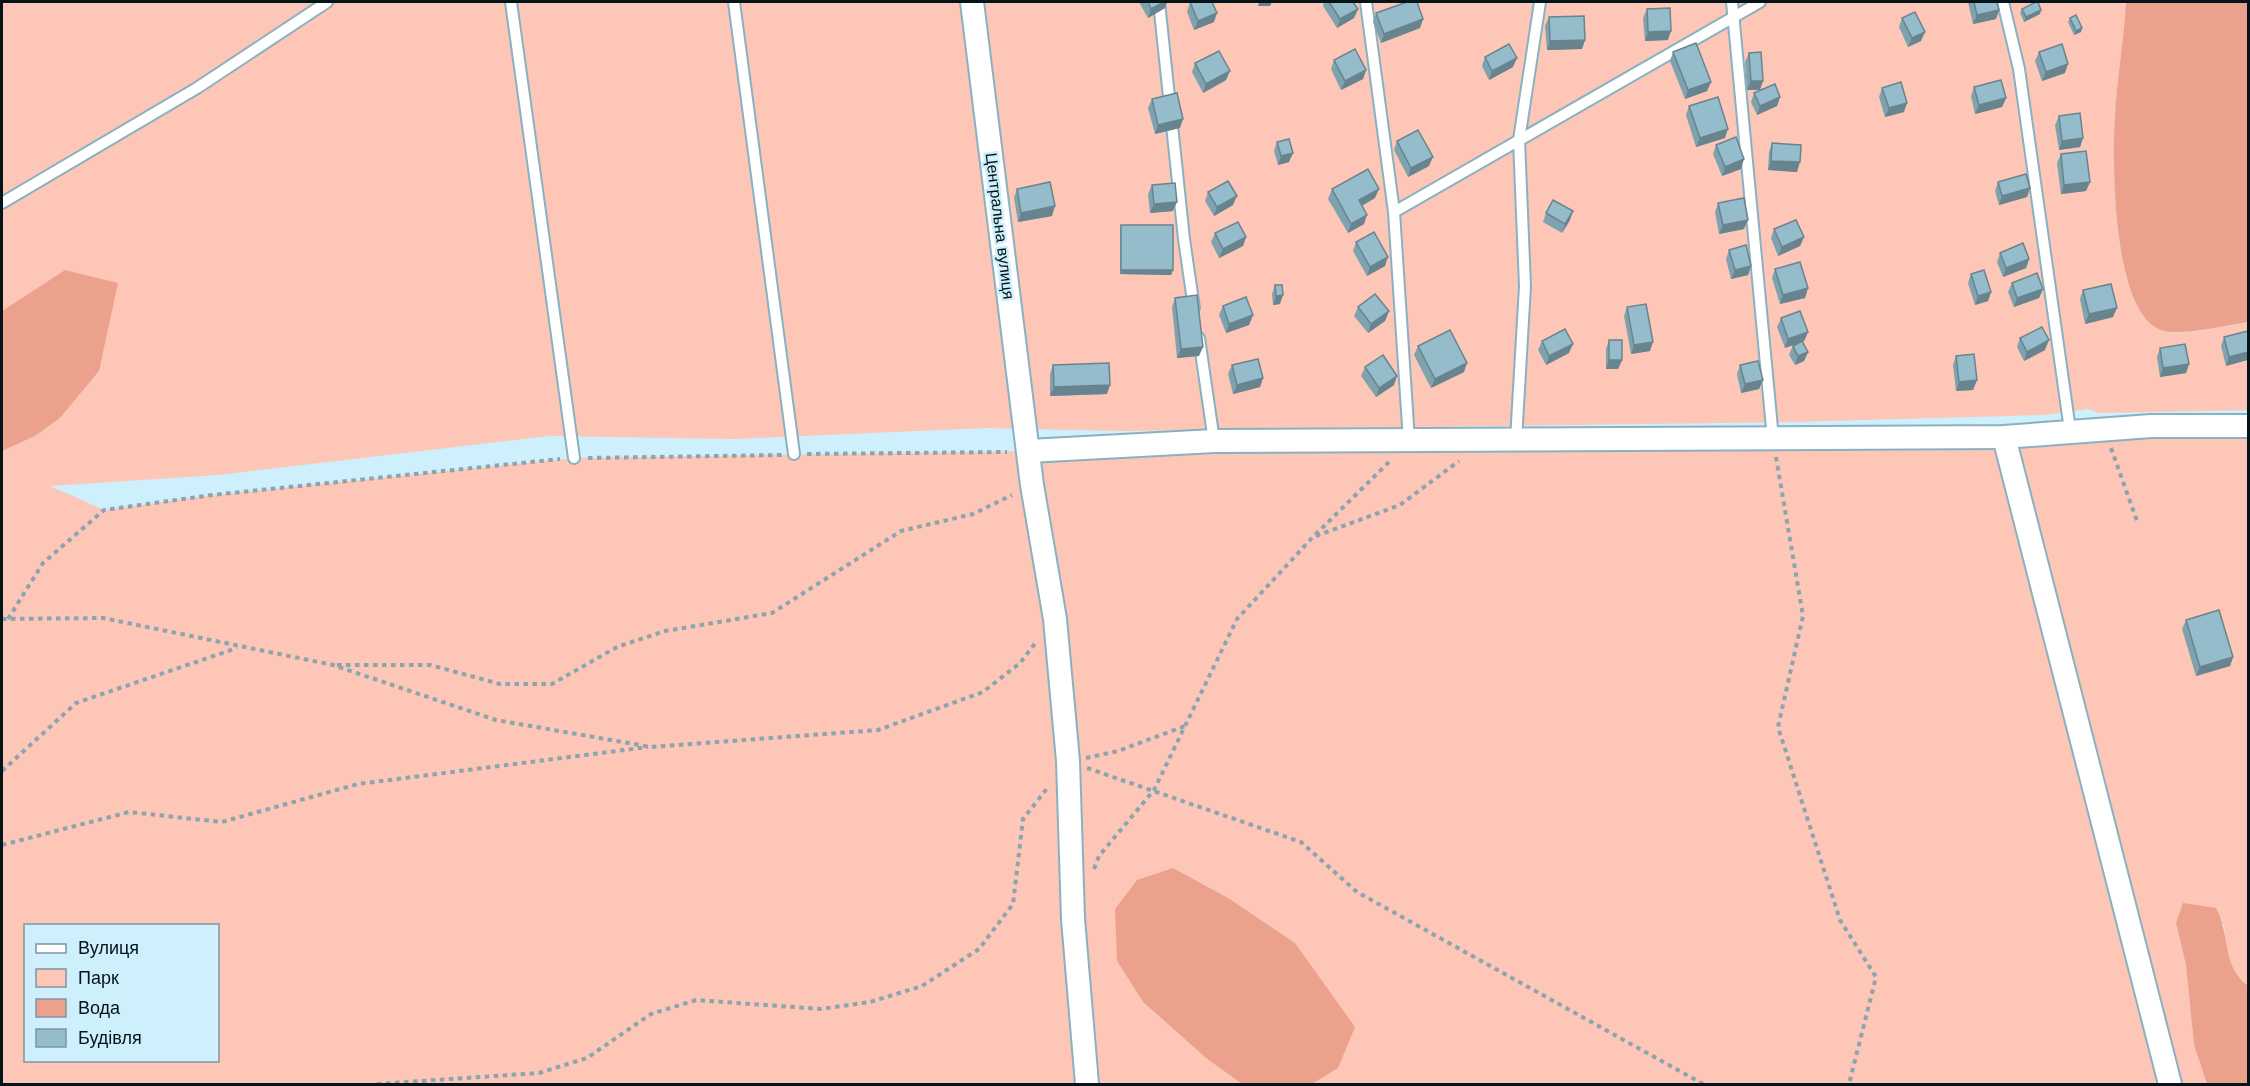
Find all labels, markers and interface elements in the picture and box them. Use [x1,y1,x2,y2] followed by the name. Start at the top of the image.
[982,152,1018,300] street label: Центральна вулиця
[24,924,219,1062] legend
[78,937,139,958] text: Вулиця
[78,967,119,988] text: Парк
[78,997,121,1018] text: Вода
[78,1027,142,1048] text: Будівля

